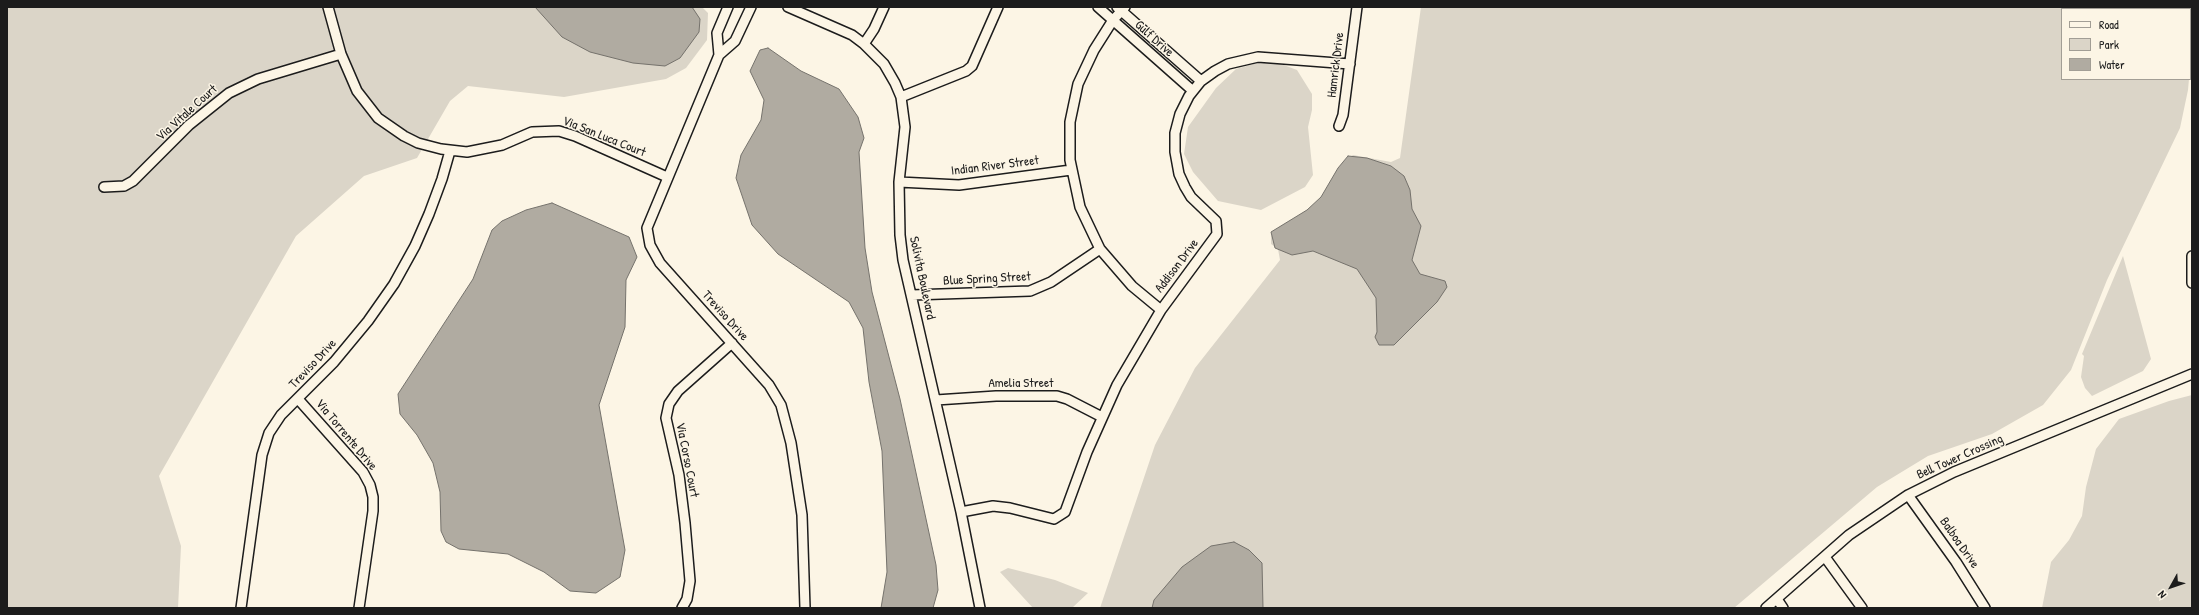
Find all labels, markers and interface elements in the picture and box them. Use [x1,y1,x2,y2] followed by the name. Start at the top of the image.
[2061,8,2191,80] legend
[2099,16,2119,33] text: Road
[1131,17,1177,61] street label: Gulf Drive
[1324,31,1348,99] street label: Hamrick Drive
[2099,36,2119,53] text: Park
[2099,56,2125,73] text: Water
[153,82,221,144] street label: Via Vitale Court
[560,113,648,161] street label: Via San Luca Court
[950,153,1040,179] street label: Indian River Street
[906,235,938,321] street label: Solivita Boulevard
[1152,236,1202,296] street label: Addison Drive
[943,269,1031,289] street label: Blue Spring Street
[698,288,752,344] street label: Treviso Drive
[286,336,340,392] street label: Treviso Drive
[988,376,1054,392] street label: Amelia Street
[312,396,380,474] street label: Via Torrente Drive
[672,421,702,499] street label: Via Corso Court
[1914,431,2006,483] street label: Bell Tower Crossing
[1936,515,1982,571] street label: Balboa Drive
[2151,567,2191,607] north arrow
[2155,588,2169,601] text: N

